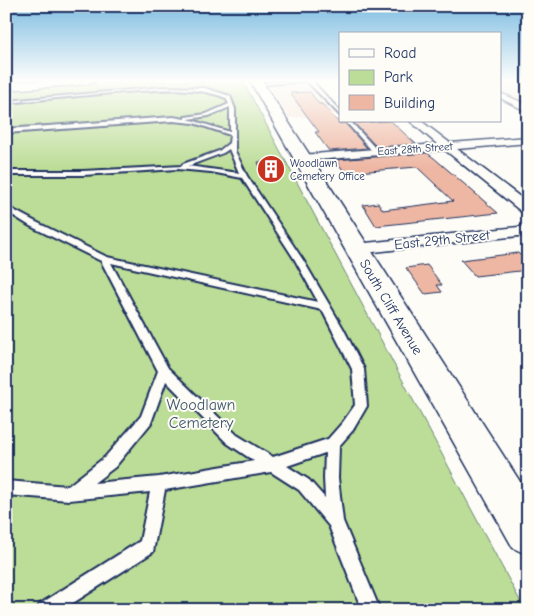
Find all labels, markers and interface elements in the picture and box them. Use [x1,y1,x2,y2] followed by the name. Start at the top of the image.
[339,32,502,122] legend
[384,44,416,62] text: Road
[384,68,413,86] text: Park
[384,94,435,112] text: Building
[377,140,454,158] street label: East 28th Street
[256,154,286,184] building icon: Woodlawn Cemetery Office
[290,157,365,183] place label: Woodlawn Cemetery Office
[393,226,492,253] street label: East 29th Street
[356,256,426,358] street label: South Cliff Avenue
[167,396,235,432] park label: Woodlawn Cemetery

